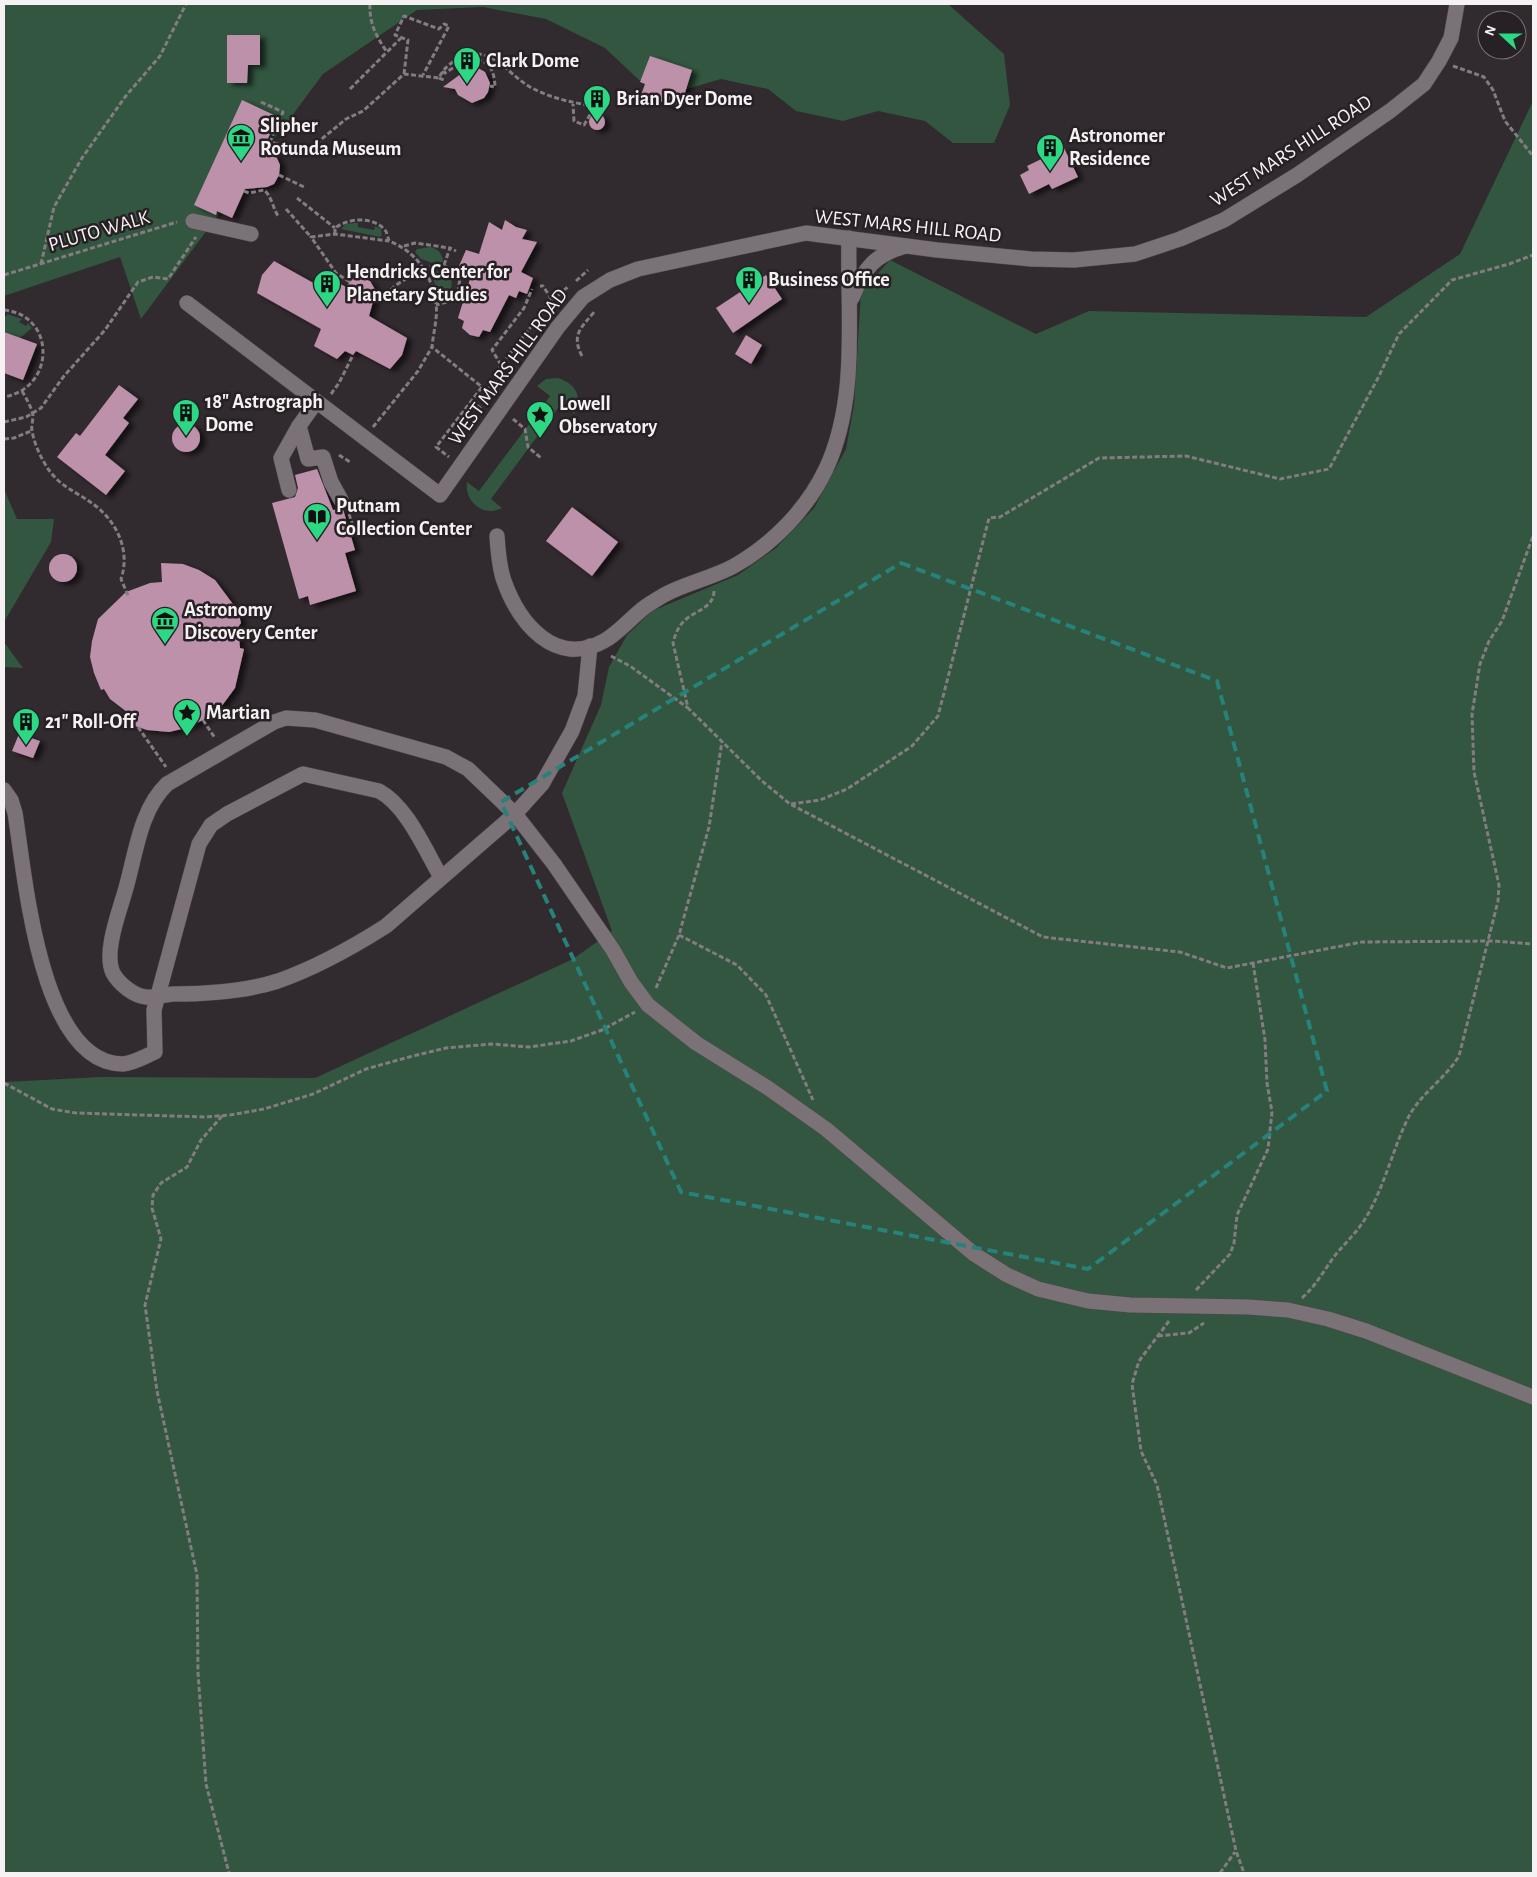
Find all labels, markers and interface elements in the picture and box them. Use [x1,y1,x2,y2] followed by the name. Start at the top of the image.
[1477,10,1527,60] north arrow
[1483,24,1499,38] text: N
[452,46,482,85] building icon: Clark Dome
[486,51,579,71] place label: Clark Dome
[582,84,612,123] building icon: Brian Dyer Dome
[616,89,753,109] place label: Brian Dyer Dome
[1207,91,1375,210] street label: WEST MARS HILL ROAD
[260,116,401,159] place label: Slipher Rotunda Museum
[226,123,256,162] museum icon: Slipher Rotunda Museum
[1069,126,1165,169] place label: Astronomer Residence
[1035,133,1065,172] building icon: Astronomer Residence
[814,206,1002,246] street label: WEST MARS HILL ROAD
[46,207,152,255] street label: PLUTO WALK
[346,262,510,305] place label: Hendricks Center for Planetary Studies
[734,265,764,304] building icon: Business Office
[312,269,342,308] building icon: Hendricks Center for Planetary Studies
[768,270,890,290] place label: Business Office
[445,285,571,449] street label: WEST MARS HILL ROAD
[205,392,323,435] place label: 18″ Astrograph Dome
[559,394,657,437] place label: Lowell Observatory
[171,398,201,437] building icon: 18″ Astrograph Dome
[525,400,555,439] place icon: Lowell Observatory
[336,496,472,539] place label: Putnam Collection Center
[302,502,332,541] library icon: Putnam Collection Center
[184,600,318,643] place label: Astronomy Discovery Center
[150,606,180,645] museum icon: Astronomy Discovery Center
[172,698,202,737] place icon: Martian
[206,703,270,723] place label: Martian
[11,707,41,746] building icon: 21″ Roll-Off
[45,712,137,732] place label: 21″ Roll-Off

